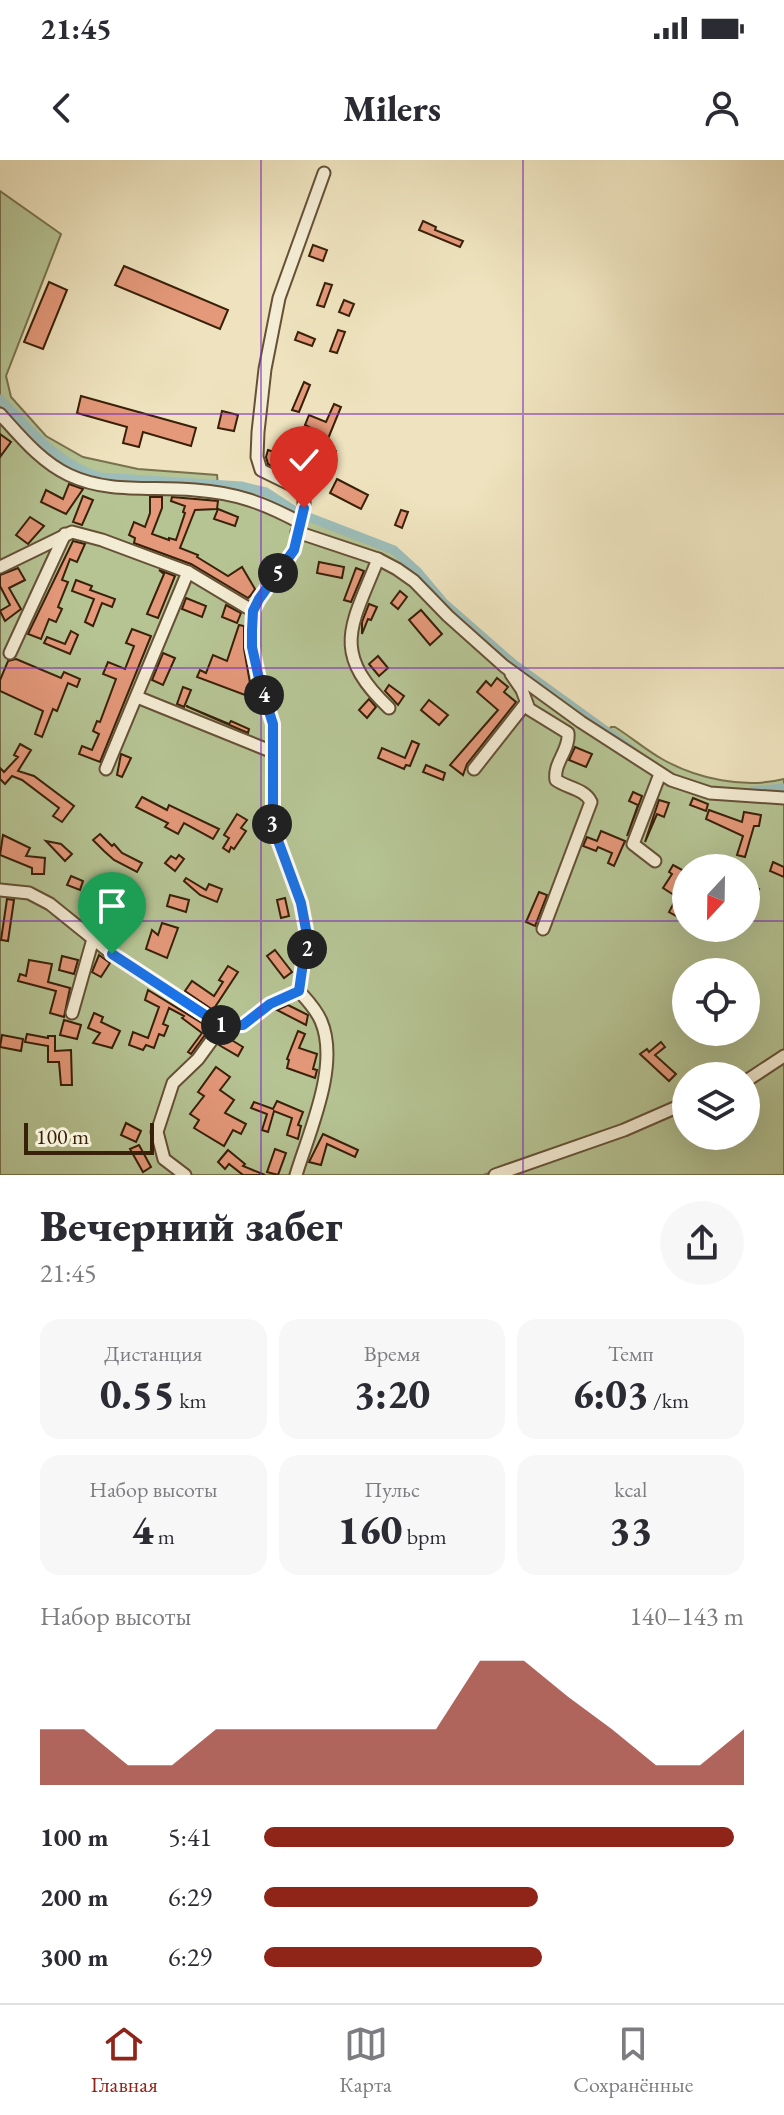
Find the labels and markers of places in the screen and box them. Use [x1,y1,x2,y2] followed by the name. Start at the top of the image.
[270,426,338,508] pin
[258,553,298,593] pin: 5
[244,675,284,715] pin: 4
[252,804,292,844] pin: 3
[78,872,146,954] pin
[287,929,327,969] pin: 2
[201,1005,241,1045] pin: 1

